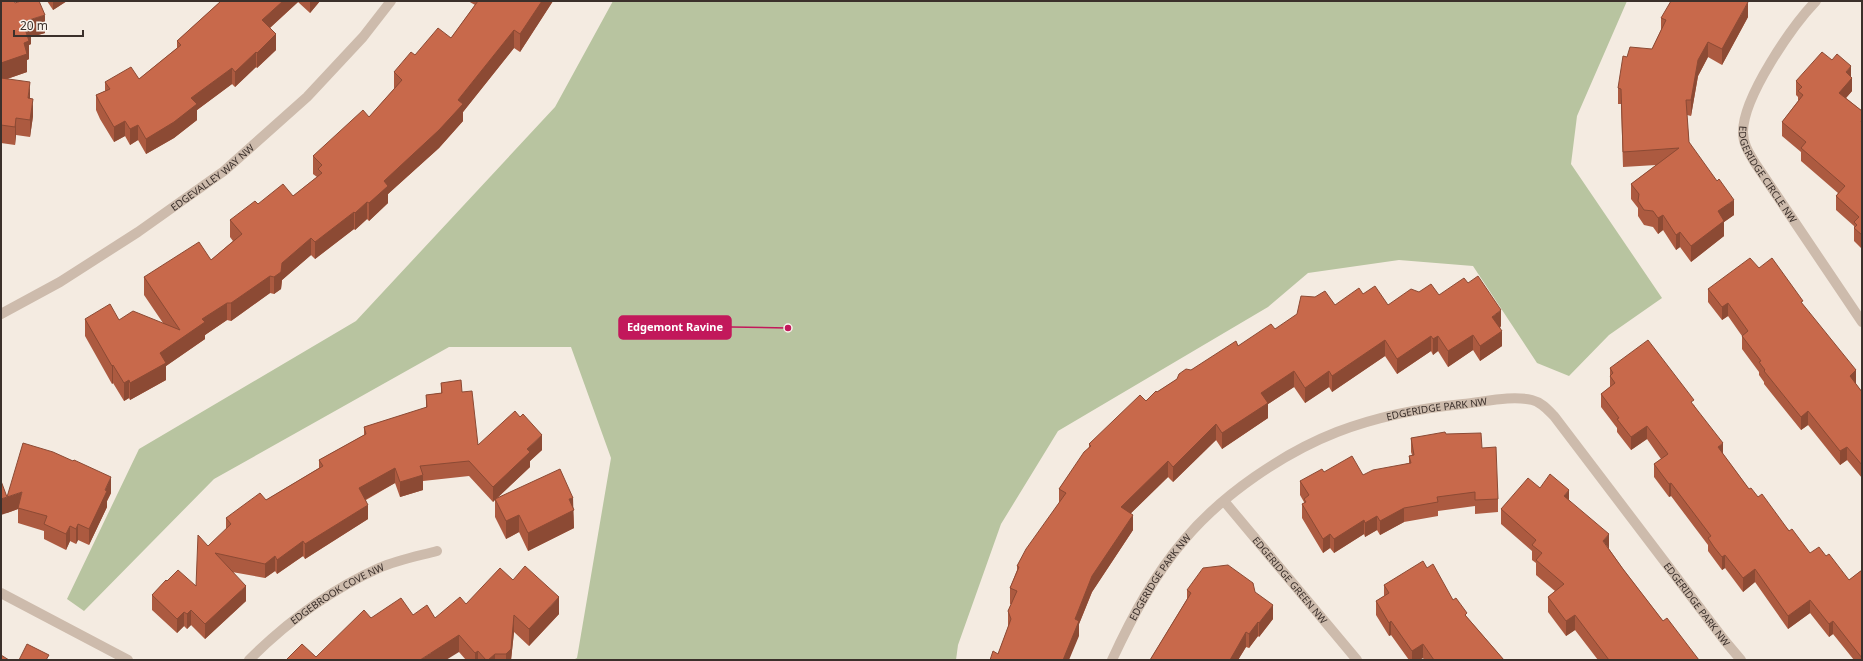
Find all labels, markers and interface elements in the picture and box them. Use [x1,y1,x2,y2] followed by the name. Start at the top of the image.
[14,12,83,38] scale bar
[20,17,48,34] text: 20 m
[1736,125,1801,226] street label: EDGERIDGE CIRCLE NW
[168,140,257,214] street label: EDGEVALLEY WAY NW
[619,316,731,339] callout: Edgemont Ravine
[627,319,723,334] text: Edgemont Ravine
[1385,394,1489,424] street label: EDGERIDGE PARK NW
[1126,530,1194,623] street label: EDGERIDGE PARK NW
[1249,533,1331,627] street label: EDGERIDGE GREEN NW
[287,559,387,627] street label: EDGEBROOK COVE NW
[1660,559,1734,649] street label: EDGERIDGE PARK NW

